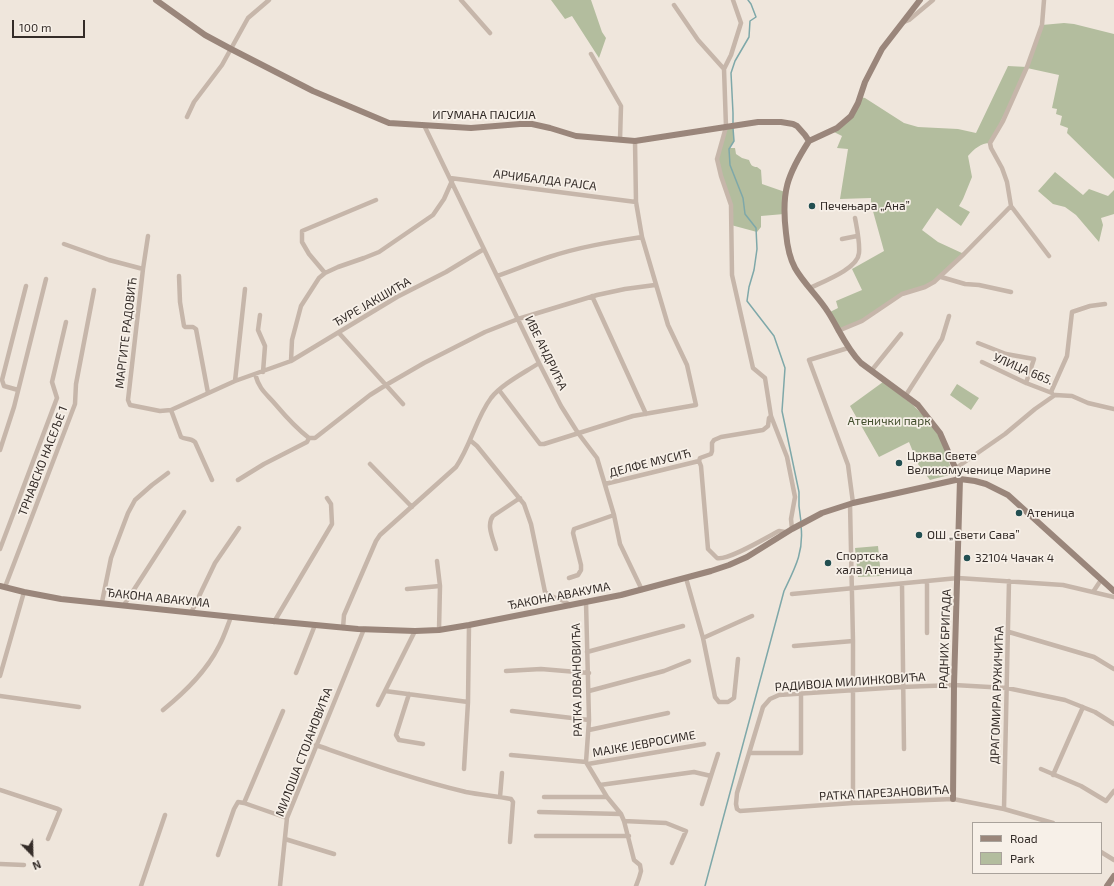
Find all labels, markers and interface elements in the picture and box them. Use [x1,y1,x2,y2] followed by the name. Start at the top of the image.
[14,12,87,38] scale bar
[19,20,51,34] text: 100 m
[432,108,536,122] street label: ИГУМАНА ПАЈСИЈА
[492,167,598,193] street label: АРЧИБАЛДА РАЈСА
[820,199,910,213] place label: Печењара „Ана”
[807,201,817,211] marker: Печењара „Ана”
[331,274,413,330] street label: ЂУРЕ ЈАКШИЋА
[112,277,140,389] street label: МАРГИТЕ РАДОВИЋ
[522,313,570,393] street label: ИВЕ АНДРИЋА
[991,350,1055,388] street label: УЛИЦА 665.
[15,404,71,518] street label: ТРНАВСКО НАСЕЉЕ 1
[847,414,931,428] park label: Атенички парк
[608,446,692,480] street label: ДЕЛФЕ МУСИЋ
[907,449,1051,477] place label: Црква Свете Великомученице Марине
[894,458,904,468] marker: Црква Свете Великомученице Марине
[1027,506,1075,520] place label: Атеница
[1014,508,1024,518] marker: Атеница
[927,528,1020,542] place label: ОШ „Свети Сава”
[914,530,924,540] marker: ОШ „Свети Сава”
[836,549,913,577] place label: Спортска хала Атеница
[975,551,1054,565] place label: 32104 Чачак 4
[962,553,972,563] marker: 32104 Чачак 4
[823,558,833,568] marker: Спортска хала Атеница
[507,579,611,613] street label: ЂАКОНА АВАКУМА
[106,585,210,611] street label: ЂАКОНА АВАКУМА
[936,589,954,689] street label: РАДНИХ БРИГАДА
[569,623,585,737] street label: РАТКА ЈОВАНОВИЋА
[987,626,1007,764] street label: ДРАГОМИРА РУЖИЧИЋА
[774,670,926,694] street label: РАДИВОЈА МИЛИНКОВИЋА
[273,685,335,819] street label: МИЛОША СТОЈАНОВИЋА
[591,728,697,760] street label: МАЈКЕ ЈЕВРОСИМЕ
[819,782,949,804] street label: РАТКА ПАРЕЗАНОВИЋА
[972,822,1102,874] legend
[1010,831,1038,845] text: Road
[12,834,52,874] north arrow
[1010,851,1035,865] text: Park
[31,858,43,873] text: N

